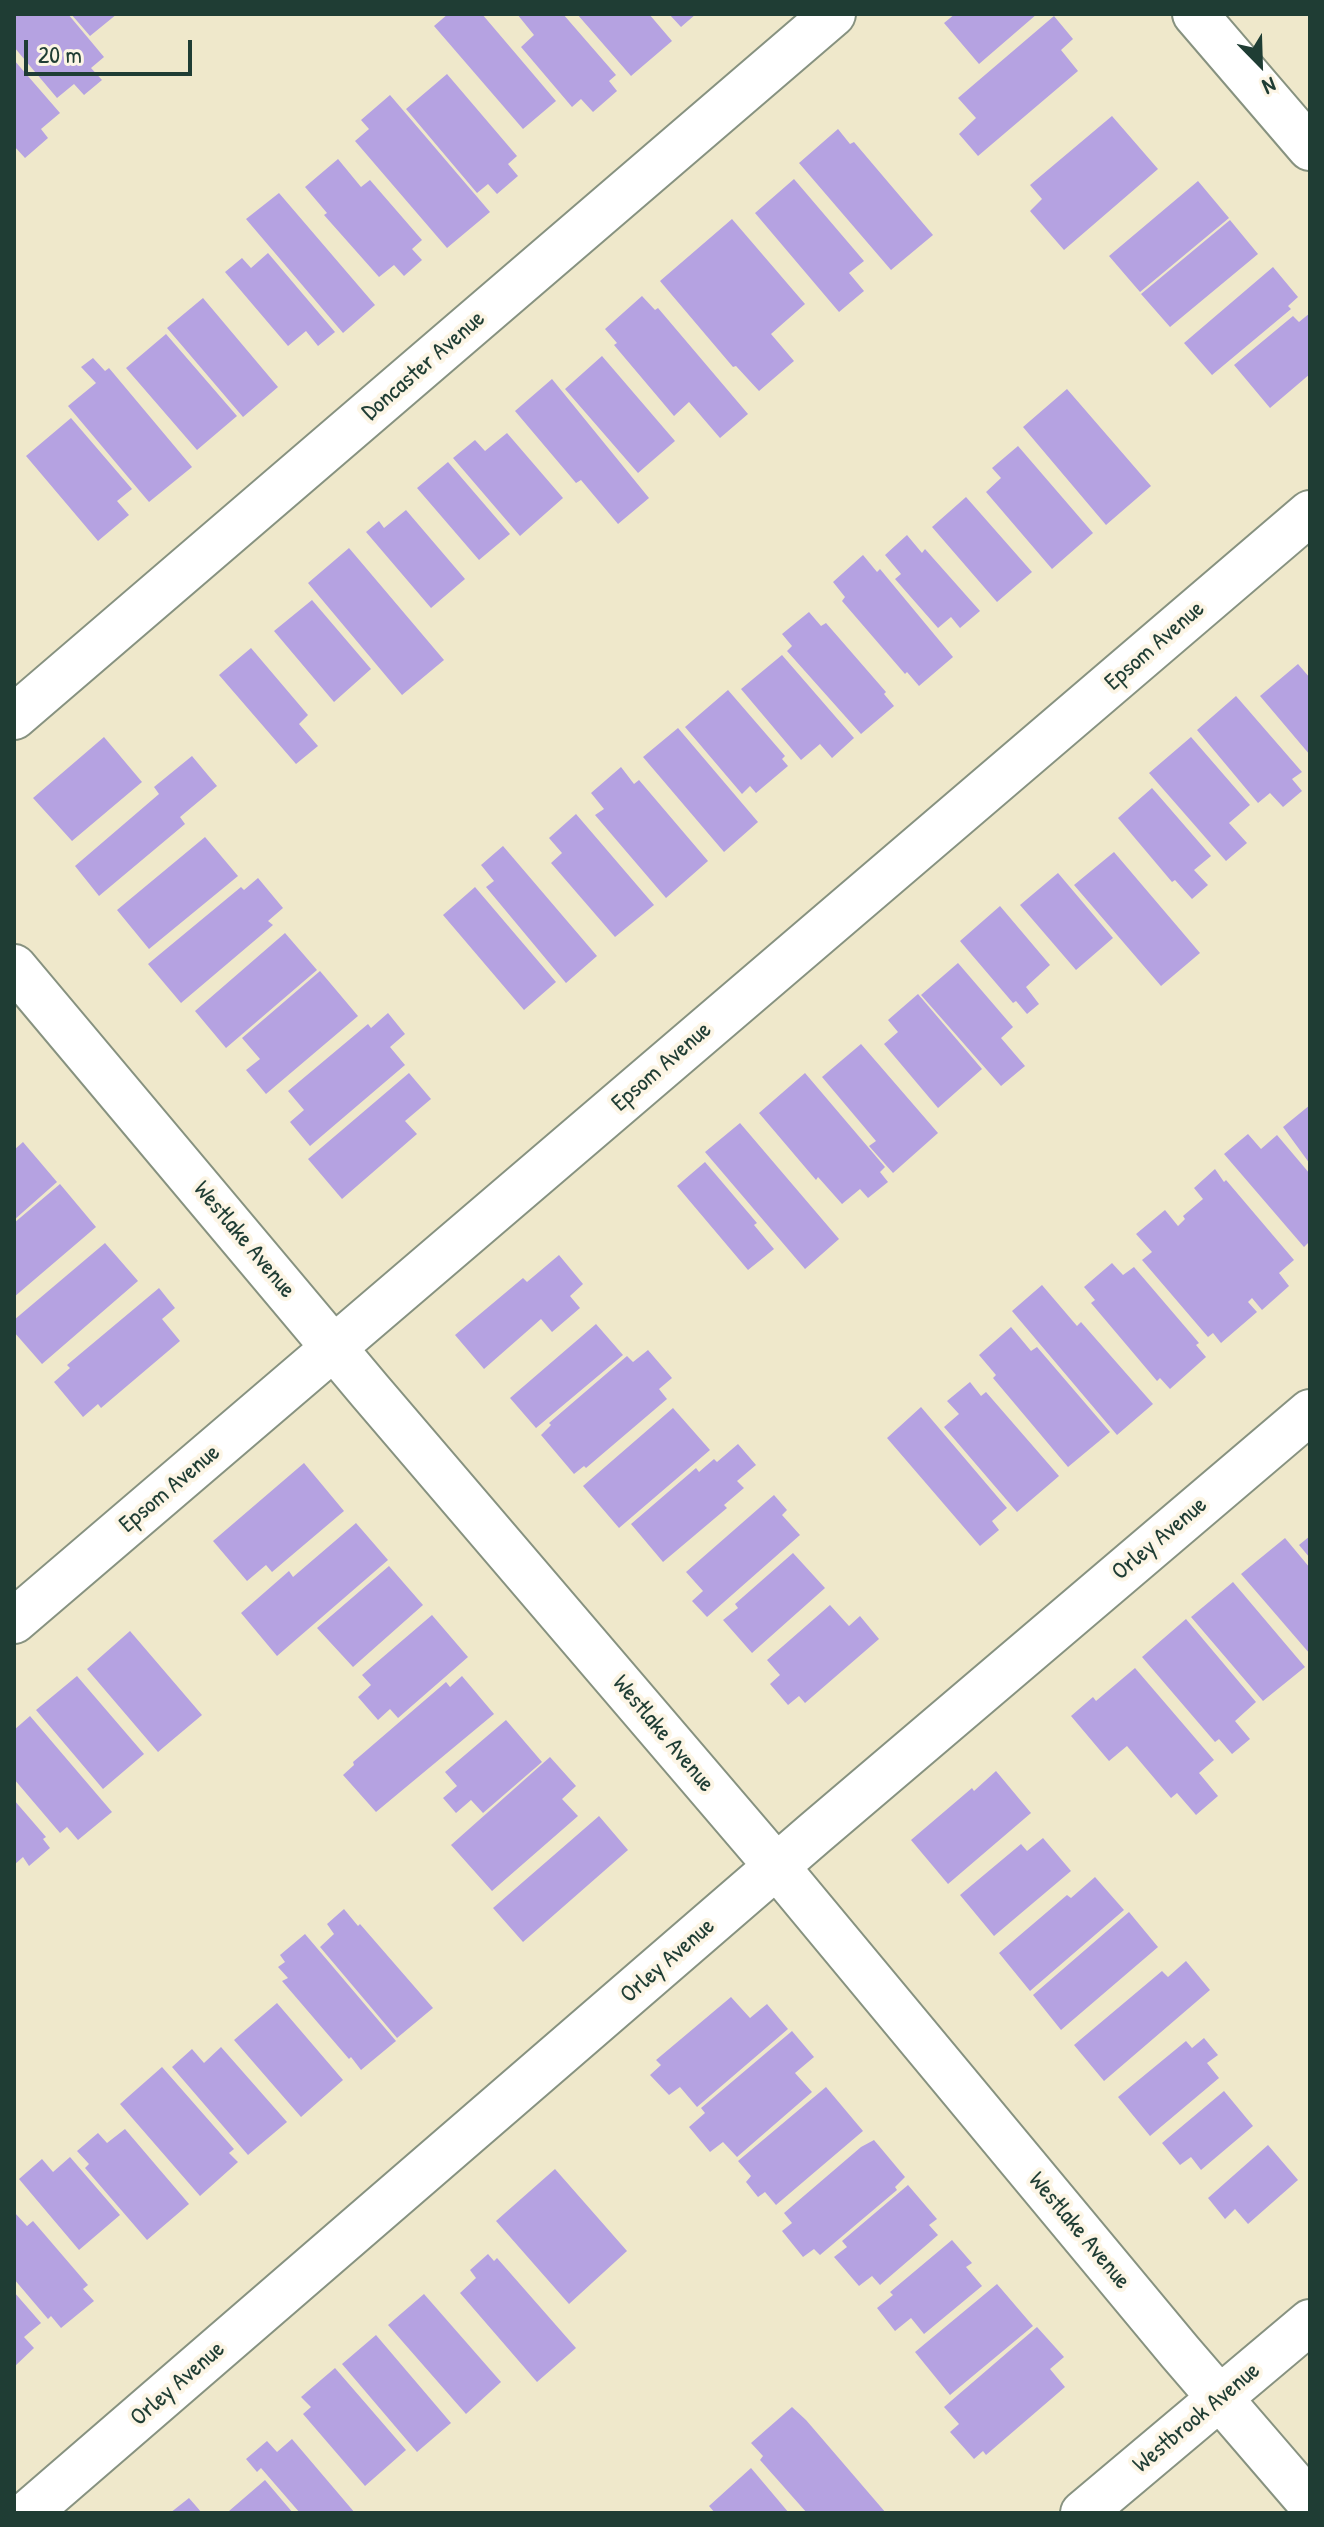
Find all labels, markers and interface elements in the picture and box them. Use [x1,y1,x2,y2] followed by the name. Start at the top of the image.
[28,24,196,74] scale bar
[1220,24,1300,104] north arrow
[38,38,82,70] text: 20 m
[1258,70,1281,102] text: N
[357,305,491,427] street label: Doncaster Avenue
[1099,595,1211,697] street label: Epsom Avenue
[606,1016,718,1118] street label: Epsom Avenue
[187,1176,301,1304] street label: Westlake Avenue
[114,1439,226,1539] street label: Epsom Avenue
[1107,1491,1213,1587] street label: Orley Avenue
[606,1670,720,1798] street label: Westlake Avenue
[615,1912,721,2010] street label: Orley Avenue
[1022,2167,1136,2295] street label: Westlake Avenue
[125,2335,231,2433] street label: Orley Avenue
[1128,2357,1266,2479] street label: Westbrook Avenue

